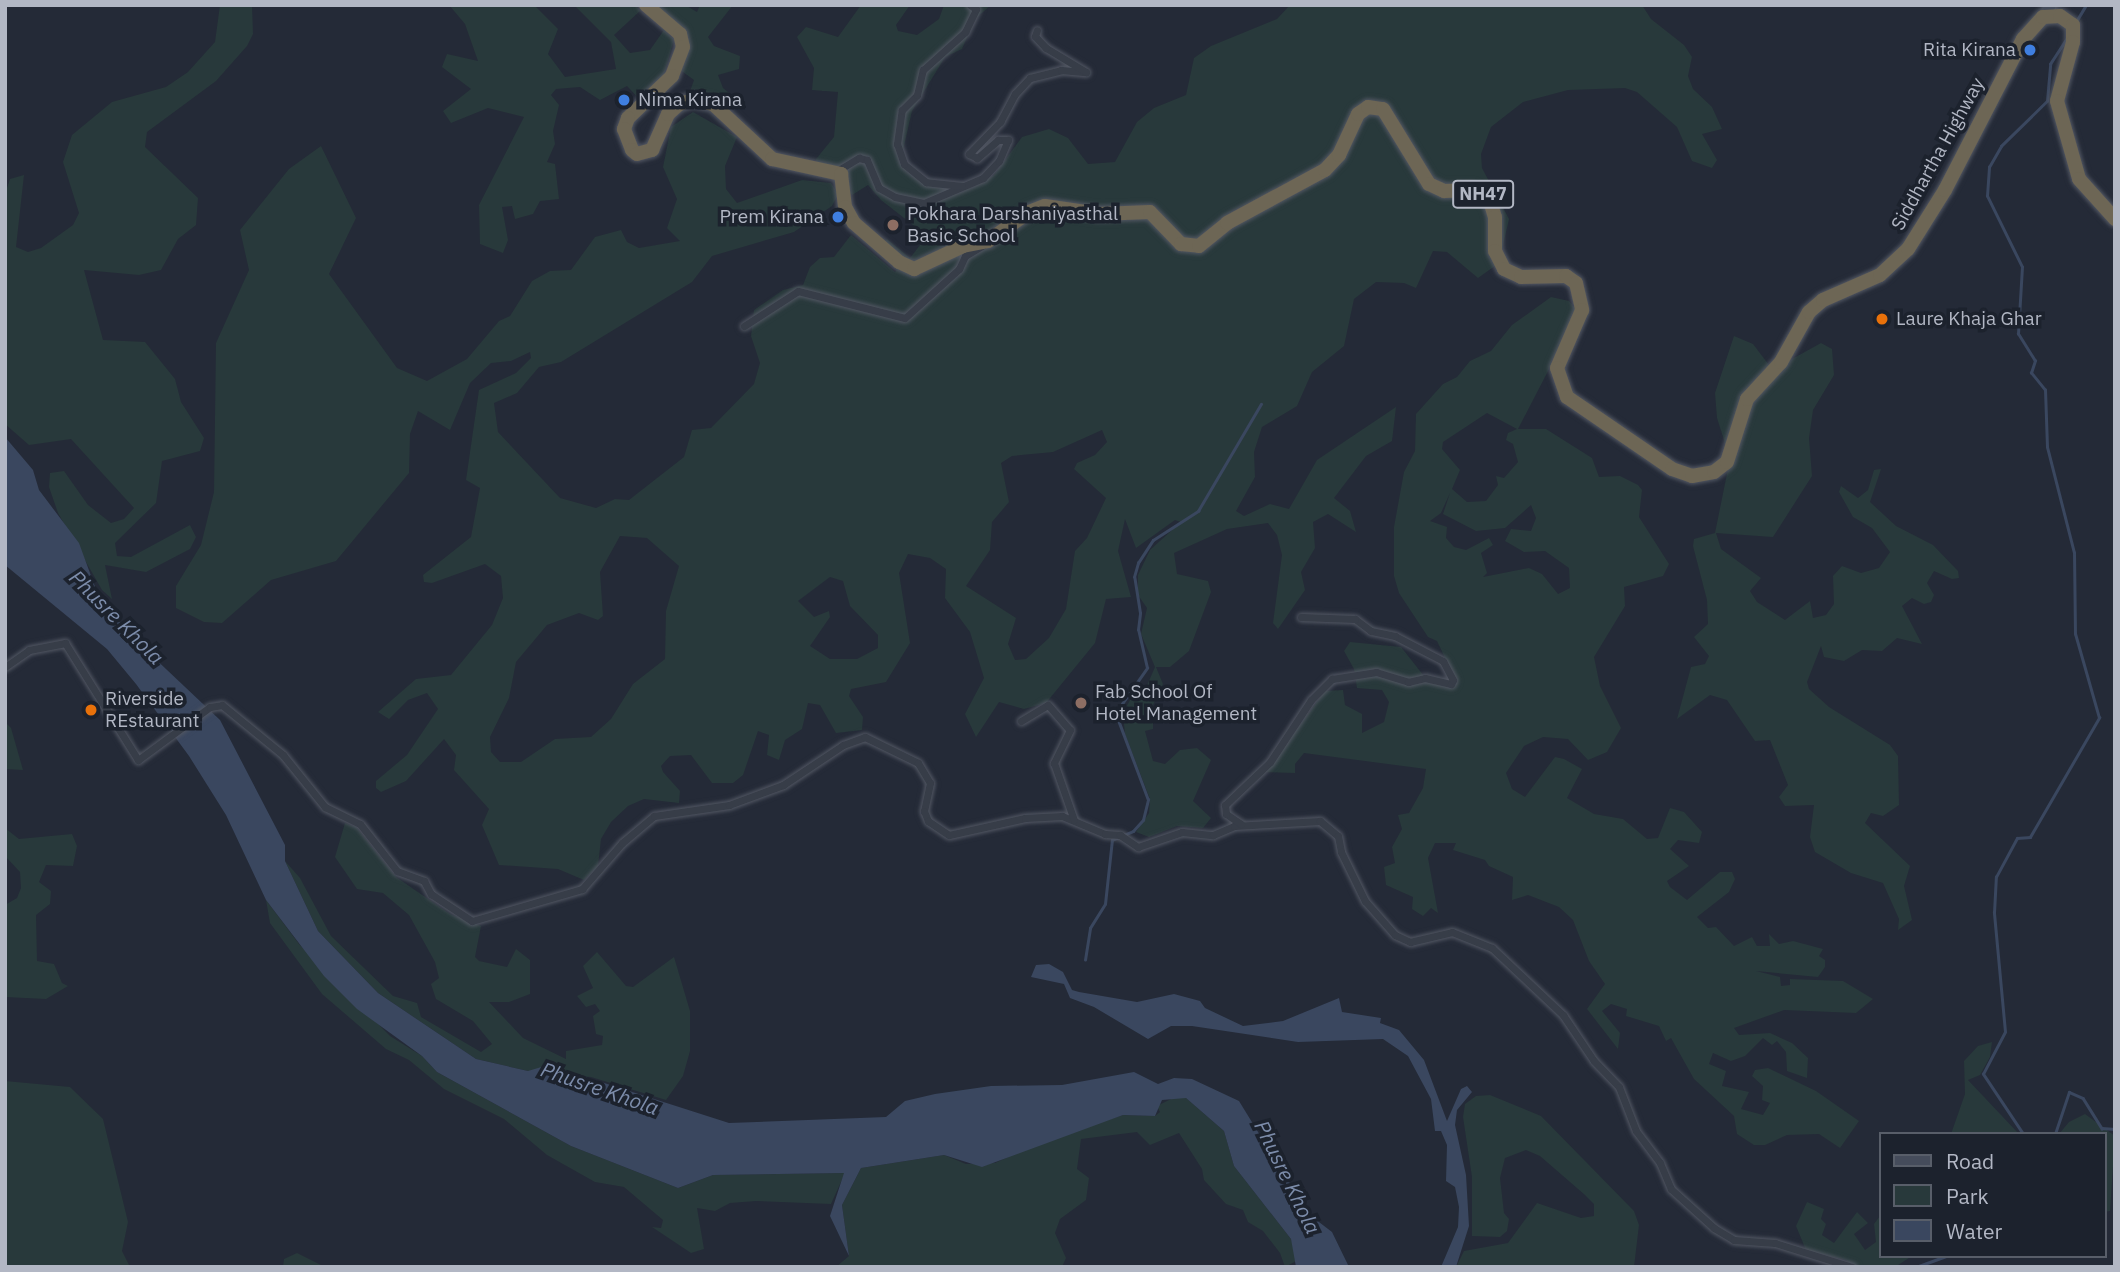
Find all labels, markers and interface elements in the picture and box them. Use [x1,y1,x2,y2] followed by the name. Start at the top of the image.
[1923,39,2016,61] place label: Rita Kirana
[2022,42,2038,58] marker: Rita Kirana
[1887,74,1989,234] street label: Siddhartha Highway
[638,89,742,111] place label: Nima Kirana
[616,92,632,108] marker: Nima Kirana
[1452,180,1514,209] road number: NH47
[907,203,1118,247] place label: Pokhara Darshaniyasthal Basic School
[720,206,824,228] place label: Prem Kirana
[830,209,846,225] marker: Prem Kirana
[885,217,901,233] marker: Pokhara Darshaniyasthal Basic School
[1896,308,2042,330] place label: Laure Khaja Ghar
[1874,311,1890,327] marker: Laure Khaja Ghar
[65,565,169,669] water label: Phusre Khola
[1095,681,1257,725] place label: Fab School Of Hotel Management
[105,688,199,732] place label: Riverside REstaurant
[1073,695,1089,711] marker: Fab School Of Hotel Management
[83,702,99,718] marker: Riverside REstaurant
[538,1056,662,1120] water label: Phusre Khola
[1250,1116,1326,1238] water label: Phusre Khola
[1878,1132,2106,1258] legend
[1946,1147,1994,1175] text: Road
[1946,1182,1989,1210] text: Park
[1946,1217,2002,1245] text: Water

